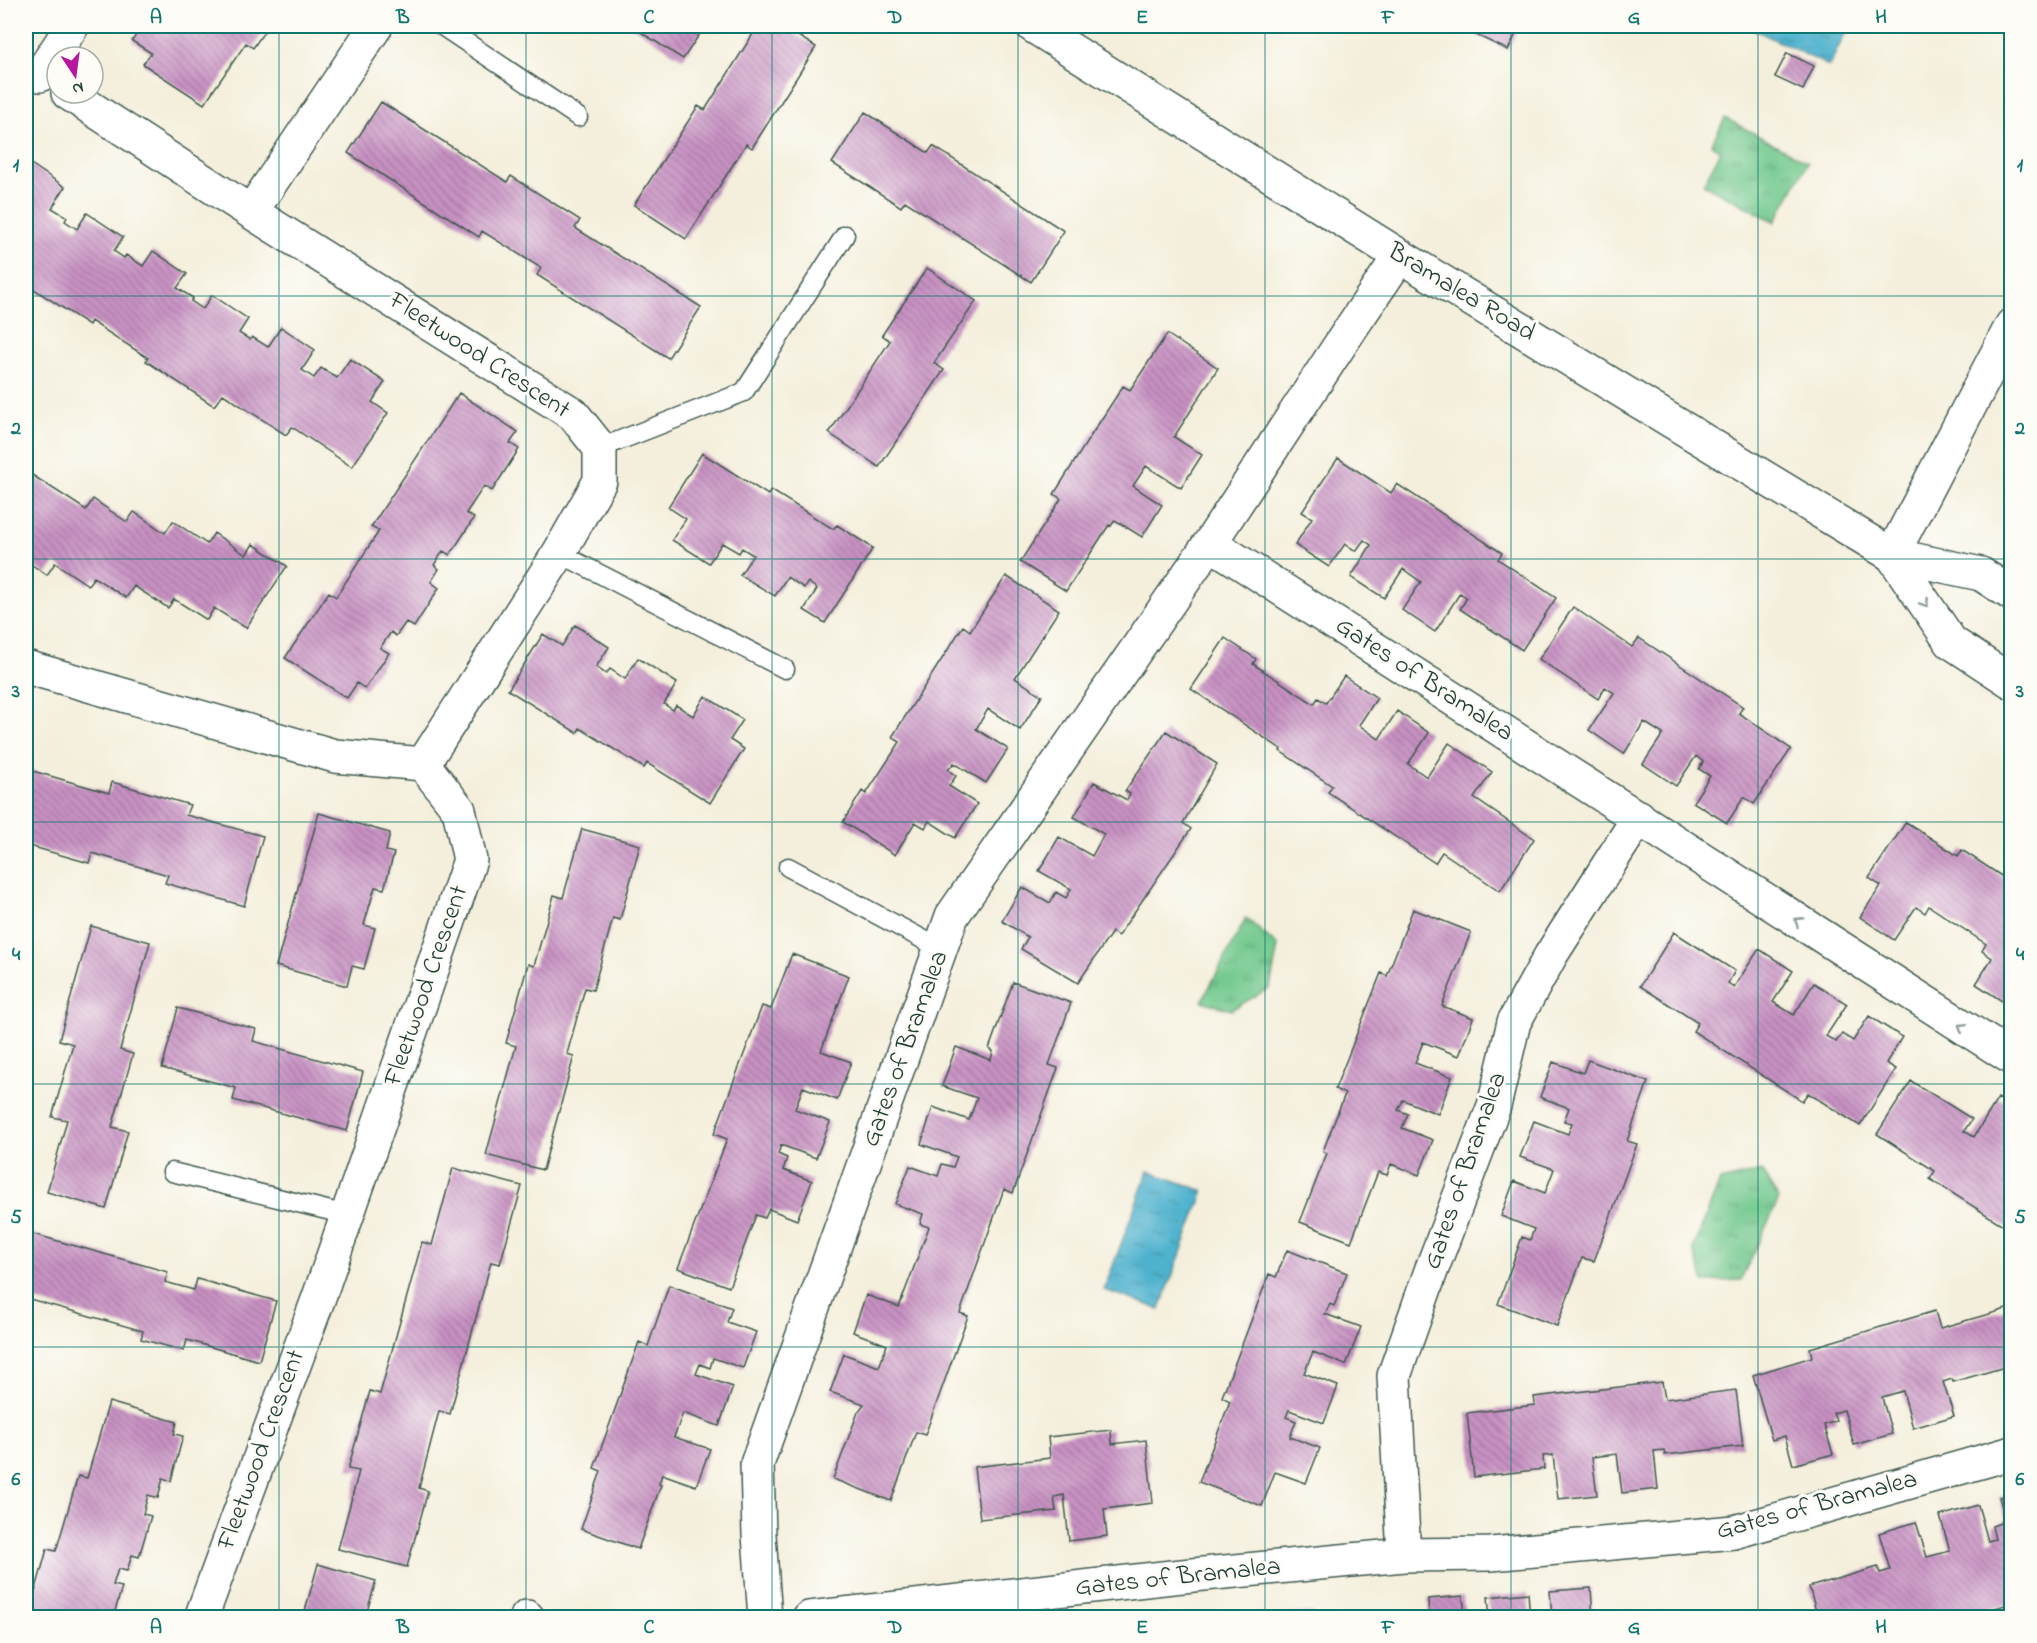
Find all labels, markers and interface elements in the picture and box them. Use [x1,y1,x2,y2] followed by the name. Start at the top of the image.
[150,4,162,33] text: A
[395,4,410,33] text: B
[644,4,655,33] text: C
[887,4,902,33] text: D
[1136,4,1148,33] text: E
[1381,4,1395,33] text: F
[1628,4,1641,33] text: G
[1875,4,1887,33] text: H
[45,45,105,105] north arrow
[70,75,86,101] text: N
[13,152,20,181] text: 1
[2017,152,2024,181] text: 1
[1379,233,1543,352] street label: Bramalea Road
[380,282,578,429] street label: Fleetwood Crescent
[10,415,21,444] text: 2
[2014,415,2025,444] text: 2
[1918,596,1929,607] one-way arrow
[1327,608,1521,752] street label: Gates of Bramalea
[11,678,20,707] text: 3
[2015,678,2024,707] text: 3
[374,880,479,1092] street label: Fleetwood Crescent
[1794,917,1805,928] one-way arrow
[12,941,21,970] text: 4
[2016,941,2025,970] text: 4
[853,946,959,1152] street label: Gates of Bramalea
[1958,1023,1969,1034] one-way arrow
[1414,1067,1518,1275] street label: Gates of Bramalea
[10,1204,22,1233] text: 5
[2014,1204,2026,1233] text: 5
[208,1345,316,1556] street label: Fleetwood Crescent
[1712,1461,1922,1551] street label: Gates of Bramalea
[12,1466,21,1495] text: 6
[2016,1466,2025,1495] text: 6
[1073,1548,1283,1608] street label: Gates of Bramalea
[150,1614,162,1643] text: A
[395,1614,410,1643] text: B
[644,1614,655,1643] text: C
[887,1614,902,1643] text: D
[1136,1614,1148,1643] text: E
[1381,1614,1395,1643] text: F
[1628,1614,1641,1643] text: G
[1875,1614,1887,1643] text: H

